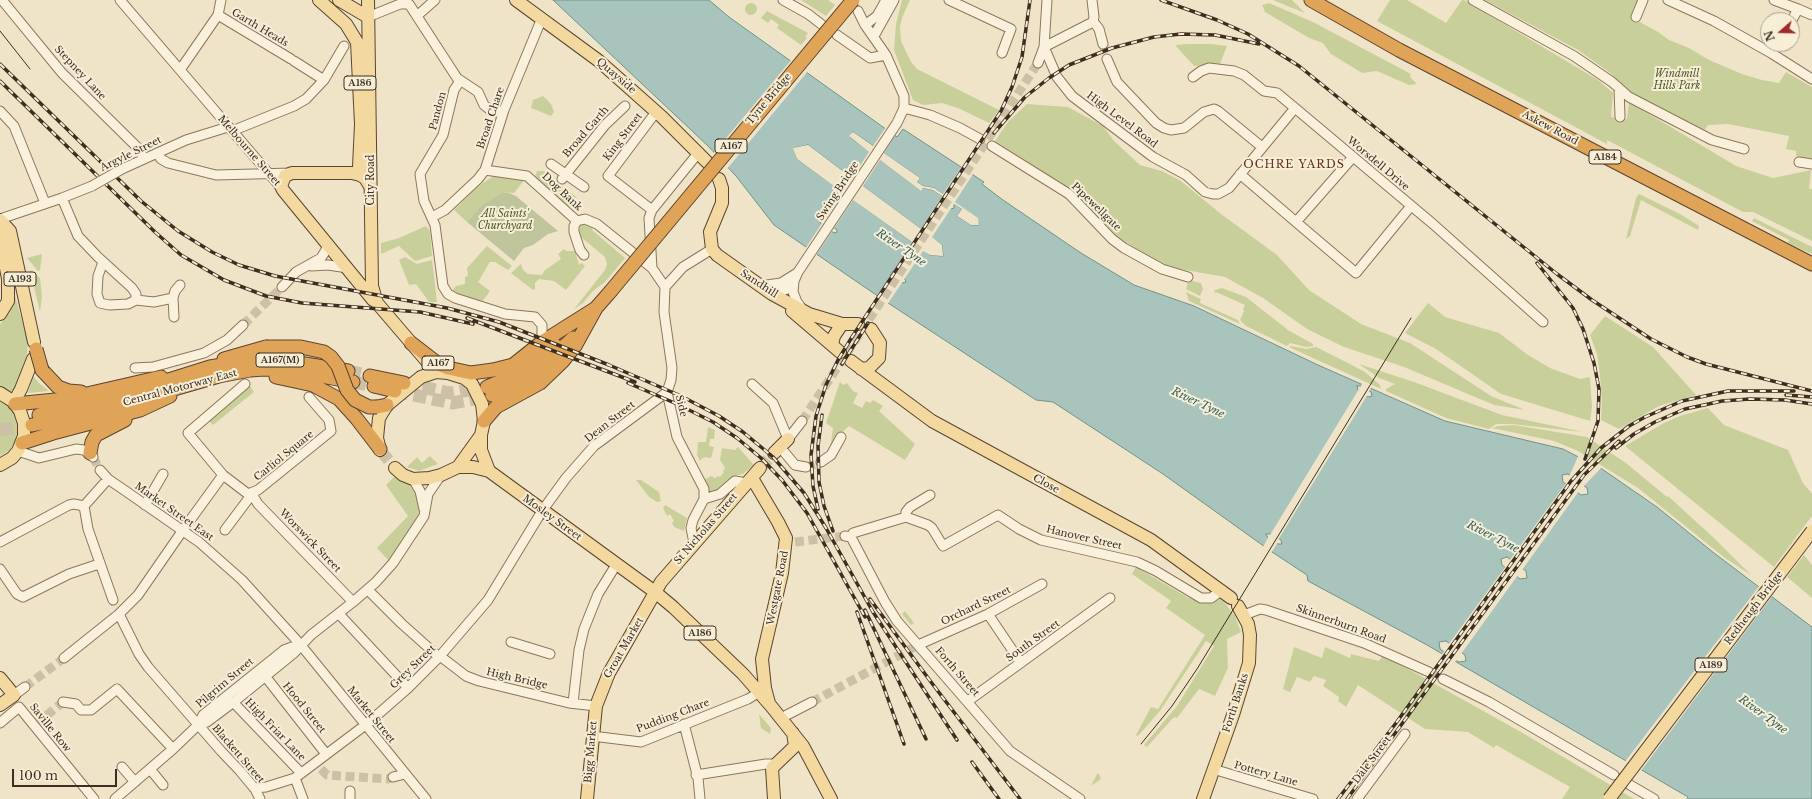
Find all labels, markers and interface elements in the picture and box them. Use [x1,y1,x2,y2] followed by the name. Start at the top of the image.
[229,6,291,50] street label: Garth Heads
[1760,12,1800,52] north arrow
[1761,29,1778,43] text: N
[52,43,108,103] street label: Stepney Lane
[594,56,638,96] street label: Quayside
[1654,68,1700,92] park label: Windmill Hills Park
[744,71,794,127] street label: Tyne Bridge
[344,76,376,90] road number: A186
[475,85,507,151] street label: Broad Chare
[1084,89,1160,151] street label: High Level Road
[427,90,449,132] street label: Pandon
[561,104,611,160] street label: Broad Garth
[1520,108,1580,148] street label: Askew Road
[601,111,645,163] street label: King Street
[215,113,283,189] street label: Melbourne Street
[98,134,164,174] street label: Argyle Street
[1345,135,1411,193] street label: Worsdell Drive
[715,139,747,153] road number: A167
[1589,150,1621,164] road number: A184
[365,154,377,206] street label: City Road
[1243,158,1345,172] district label: OCHRE YARDS
[814,159,862,223] street label: Swing Bridge
[539,170,585,214] street label: Dog Bank
[1069,180,1123,234] street label: Pipewellgate
[478,208,532,232] park label: All Saints' Churchyard
[874,227,928,269] water label: River Tyne
[738,267,780,301] street label: Sandhill
[4,272,36,286] road number: A193
[256,353,304,367] road number: A167(M)
[422,356,454,370] road number: A167
[122,367,238,409] street label: Central Motorway East
[1169,385,1227,421] water label: River Tyne
[673,394,689,418] street label: Side
[583,399,637,445] street label: Dean Street
[252,428,316,484] street label: Carliol Square
[1031,472,1061,496] street label: Close
[132,480,216,544] street label: Market Street East
[672,491,740,567] street label: St Nicholas Street
[520,493,584,543] street label: Mosley Street
[277,507,343,575] street label: Worswick Street
[1465,518,1521,556] water label: River Tyne
[1045,523,1123,553] street label: Hanover Street
[765,550,791,626] street label: Westgate Road
[1722,569,1786,647] street label: Redheugh Bridge
[939,584,1013,628] street label: Orchard Street
[1294,602,1388,646] street label: Skinnerburn Road
[602,615,646,681] street label: Groat Market
[1004,618,1062,664] street label: South Street
[684,626,716,640] road number: A186
[388,642,438,692] street label: Grey Street
[932,645,982,699] street label: Forth Street
[194,655,256,711] street label: Pilgrim Street
[1695,658,1727,672] road number: A189
[485,666,549,692] street label: High Bridge
[1221,672,1251,734] street label: Forth Banks
[280,680,328,736] street label: Hood Street
[344,684,398,746] street label: Market Street
[1736,693,1790,737] water label: River Tyne
[242,696,308,764] street label: High Friar Lane
[635,697,711,735] street label: Pudding Chare
[27,701,73,755] street label: Saville Row
[582,720,600,784] street label: Bigg Market
[209,722,267,786] street label: Blackett Street
[1350,734,1394,786] street label: Dale Street
[1233,759,1299,789] street label: Pottery Lane
[14,761,119,787] scale bar
[19,768,58,783] text: 100 m

